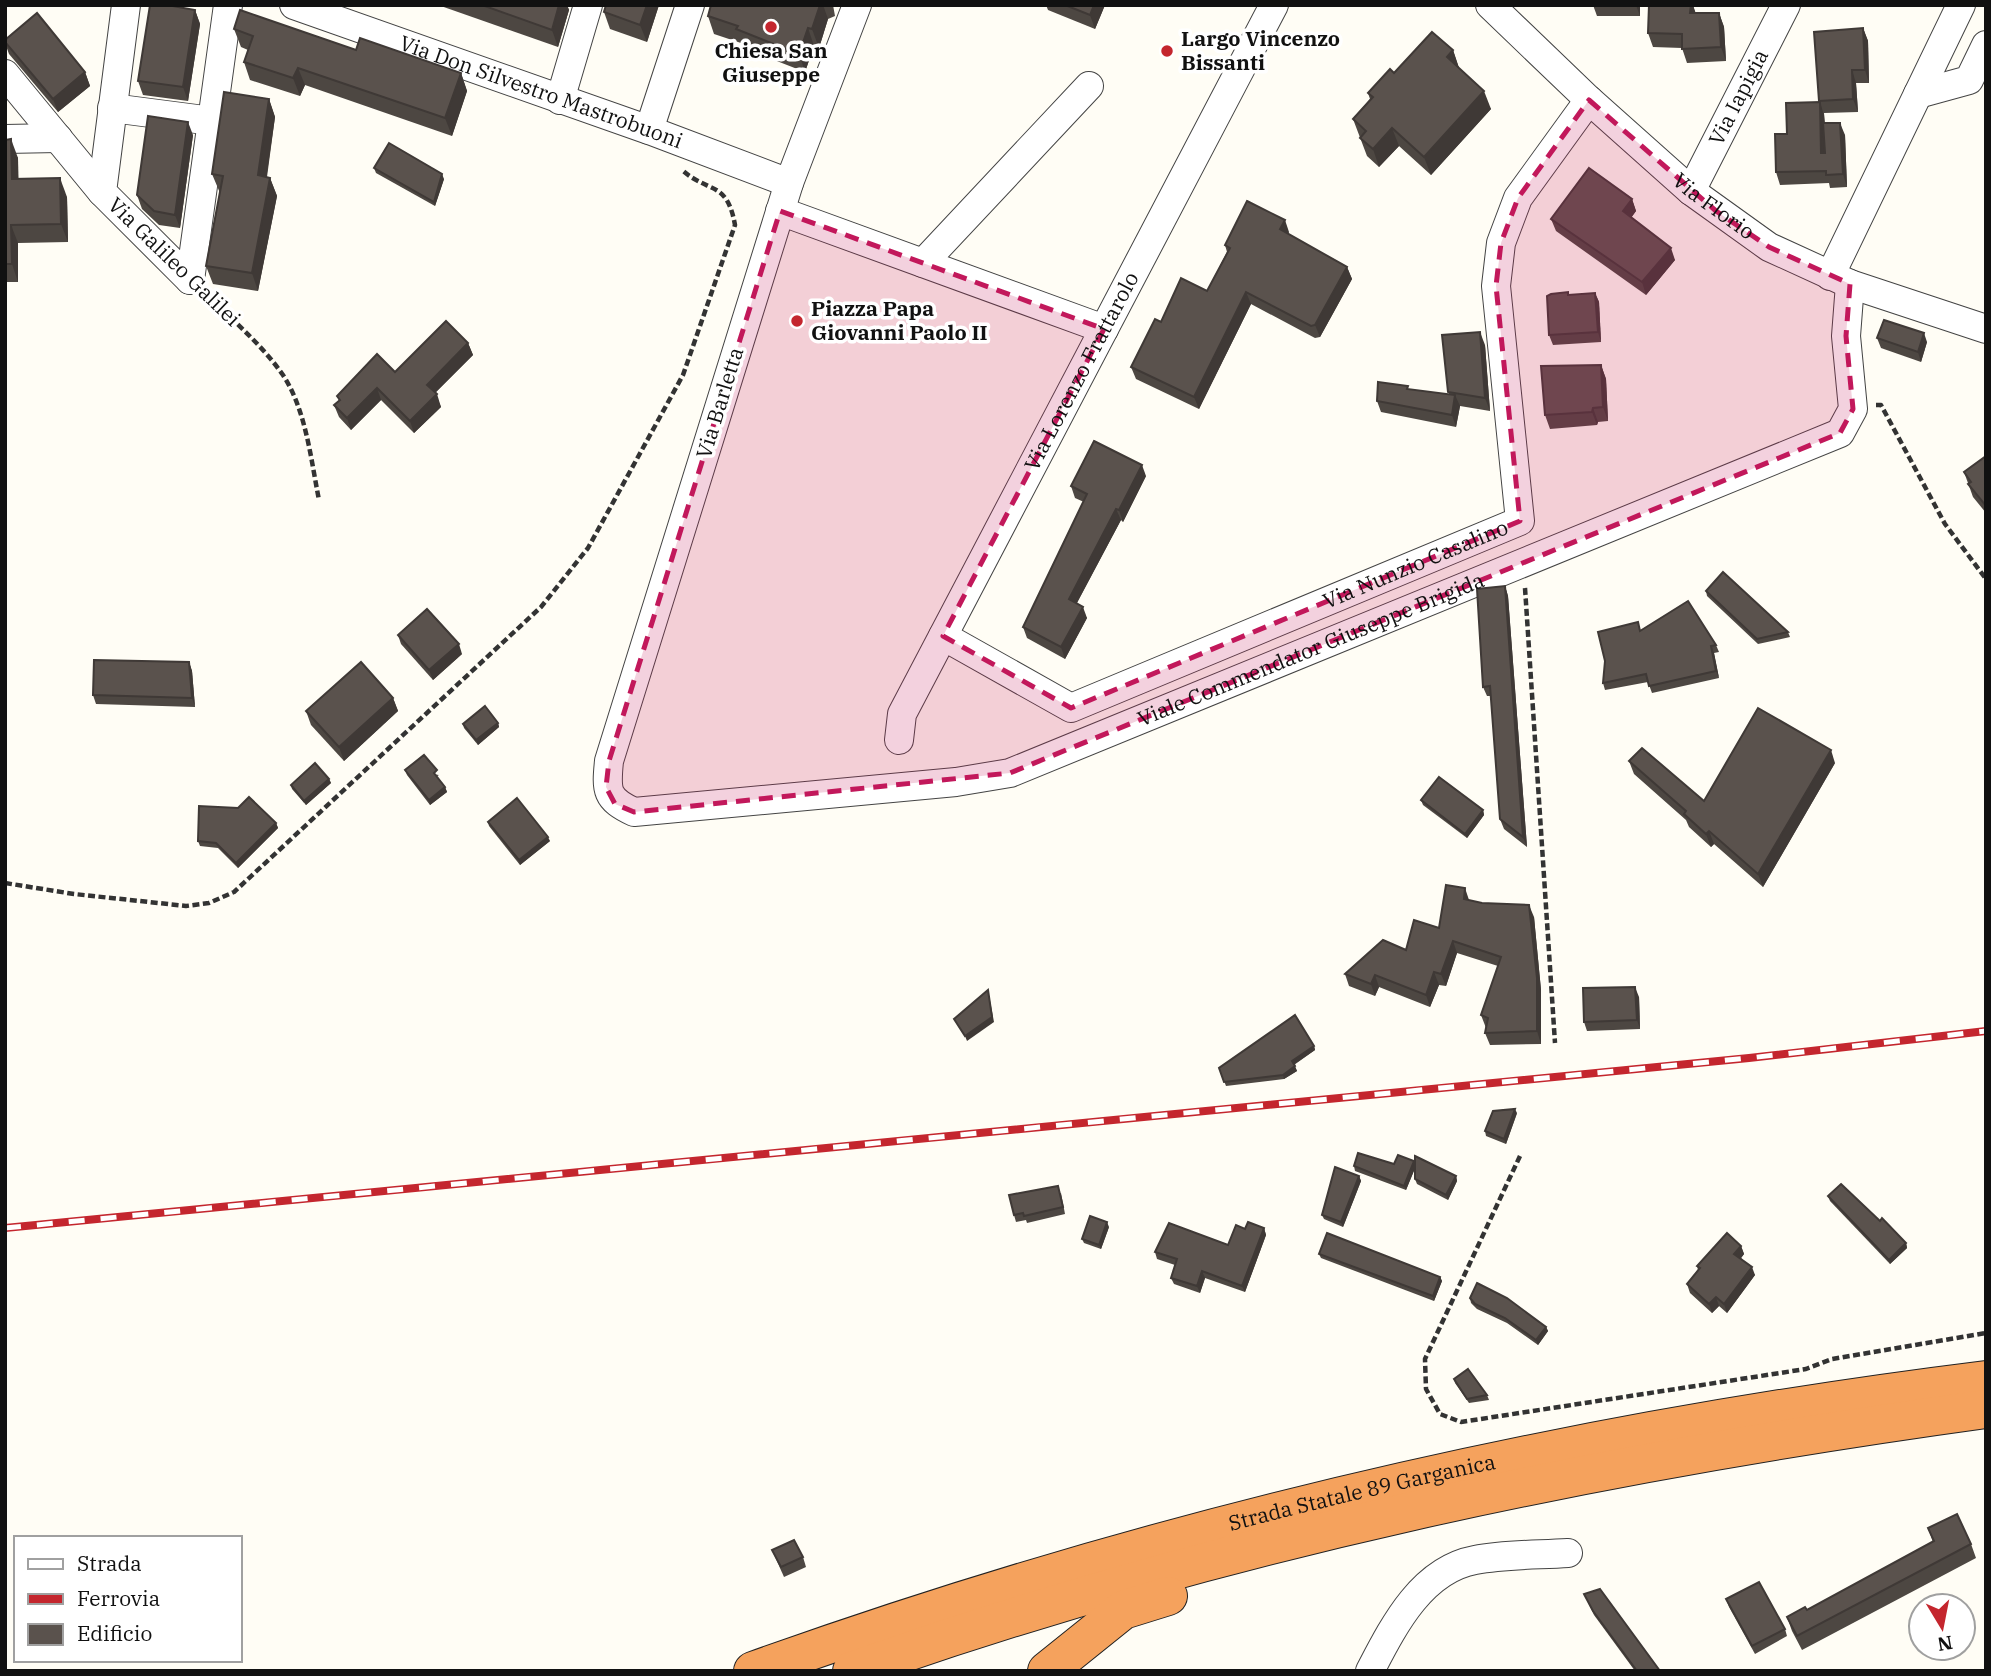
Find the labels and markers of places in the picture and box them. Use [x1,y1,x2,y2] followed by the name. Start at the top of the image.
[763,19,779,35] marker: Chiesa San Giuseppe
[1181,24,1340,76] place label: Largo Vincenzo Bissanti
[714,36,828,88] place label: Chiesa San Giuseppe
[1159,43,1175,59] marker: Largo Vincenzo Bissanti
[811,294,988,346] place label: Piazza Papa Giovanni Paolo II
[789,313,805,329] marker: Piazza Papa Giovanni Paolo II

